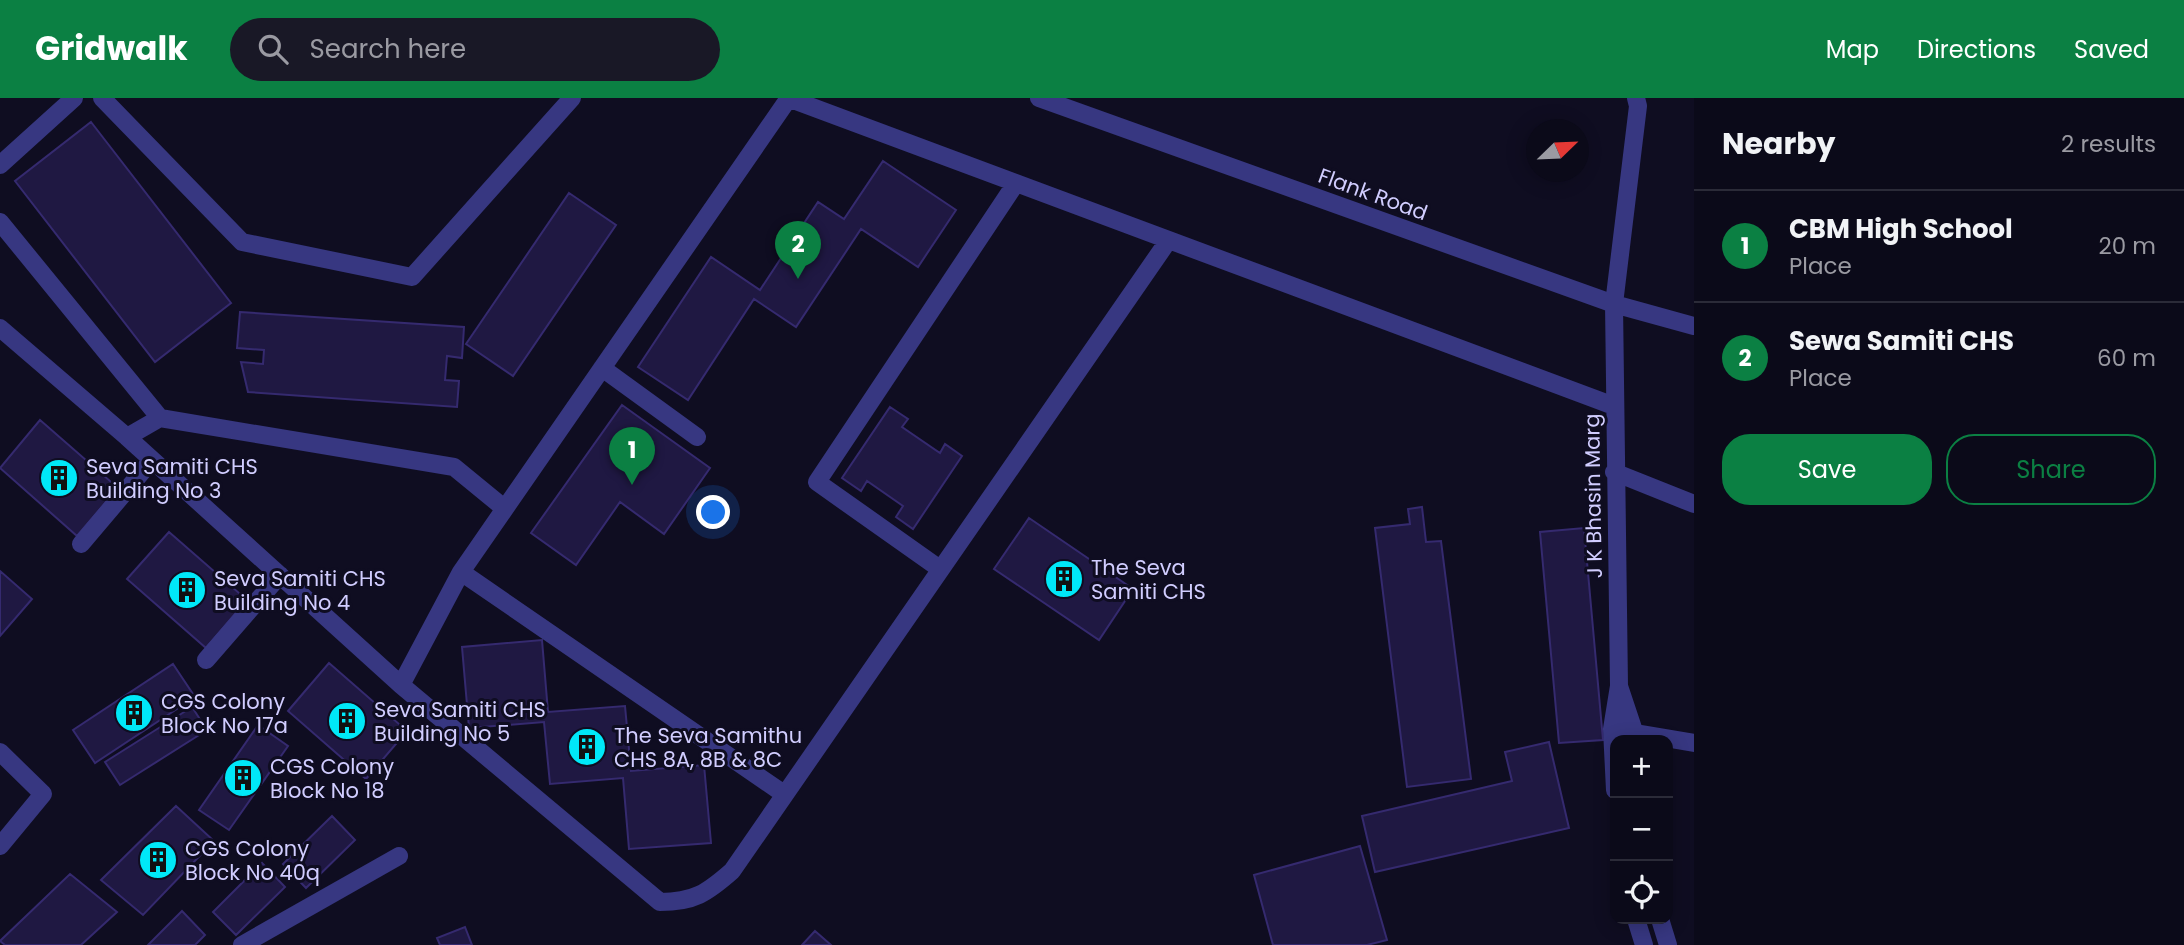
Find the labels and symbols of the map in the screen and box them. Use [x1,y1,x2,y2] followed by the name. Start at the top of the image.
[1526,119,1589,182] north arrow
[1314,161,1432,227] street label: Flank Road
[775,221,821,279] pin: 2
[1577,413,1609,579] street label: J K Bhasin Marg
[609,427,655,485] pin: 1
[86,452,258,505] place label: Seva Samiti CHS Building No 3
[38,457,80,499] building icon: Seva Samiti CHS Building No 3
[696,495,730,529] your location
[1091,553,1206,606] place label: The Seva Samiti CHS
[1043,558,1085,600] building icon: The Seva Samiti CHS
[214,564,386,617] place label: Seva Samiti CHS Building No 4
[166,569,208,611] building icon: Seva Samiti CHS Building No 4
[161,687,288,740] place label: CGS Colony Block No 17a
[113,692,155,734] building icon: CGS Colony Block No 17a
[374,695,546,748] place label: Seva Samiti CHS Building No 5
[326,700,368,742] building icon: Seva Samiti CHS Building No 5
[614,721,802,774] place label: The Seva Samithu CHS 8A, 8B & 8C
[566,726,608,768] building icon: The Seva Samithu CHS 8A, 8B & 8C
[270,752,394,805] place label: CGS Colony Block No 18
[222,757,264,799] building icon: CGS Colony Block No 18
[185,834,320,887] place label: CGS Colony Block No 40q
[137,839,179,881] building icon: CGS Colony Block No 40q

